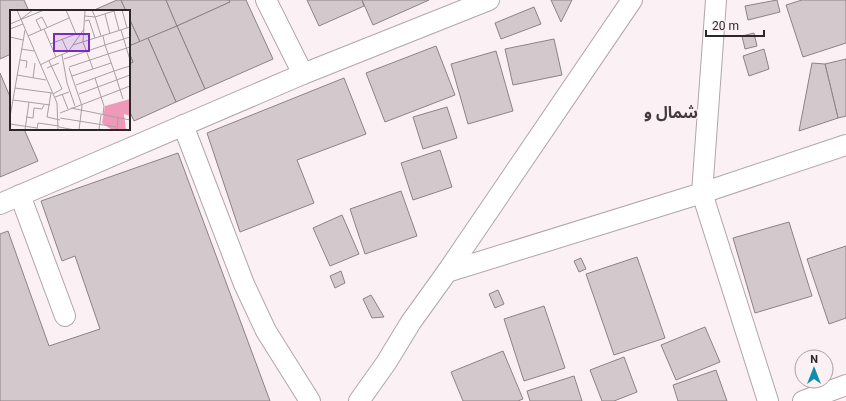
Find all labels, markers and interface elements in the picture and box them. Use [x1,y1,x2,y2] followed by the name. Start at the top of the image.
[10,10,130,130] inset map
[706,12,764,38] scale bar
[712,19,739,33] text: 20 m
[644,103,698,122] district label: شمال و
[794,349,834,389] north arrow
[810,353,818,366] text: N

